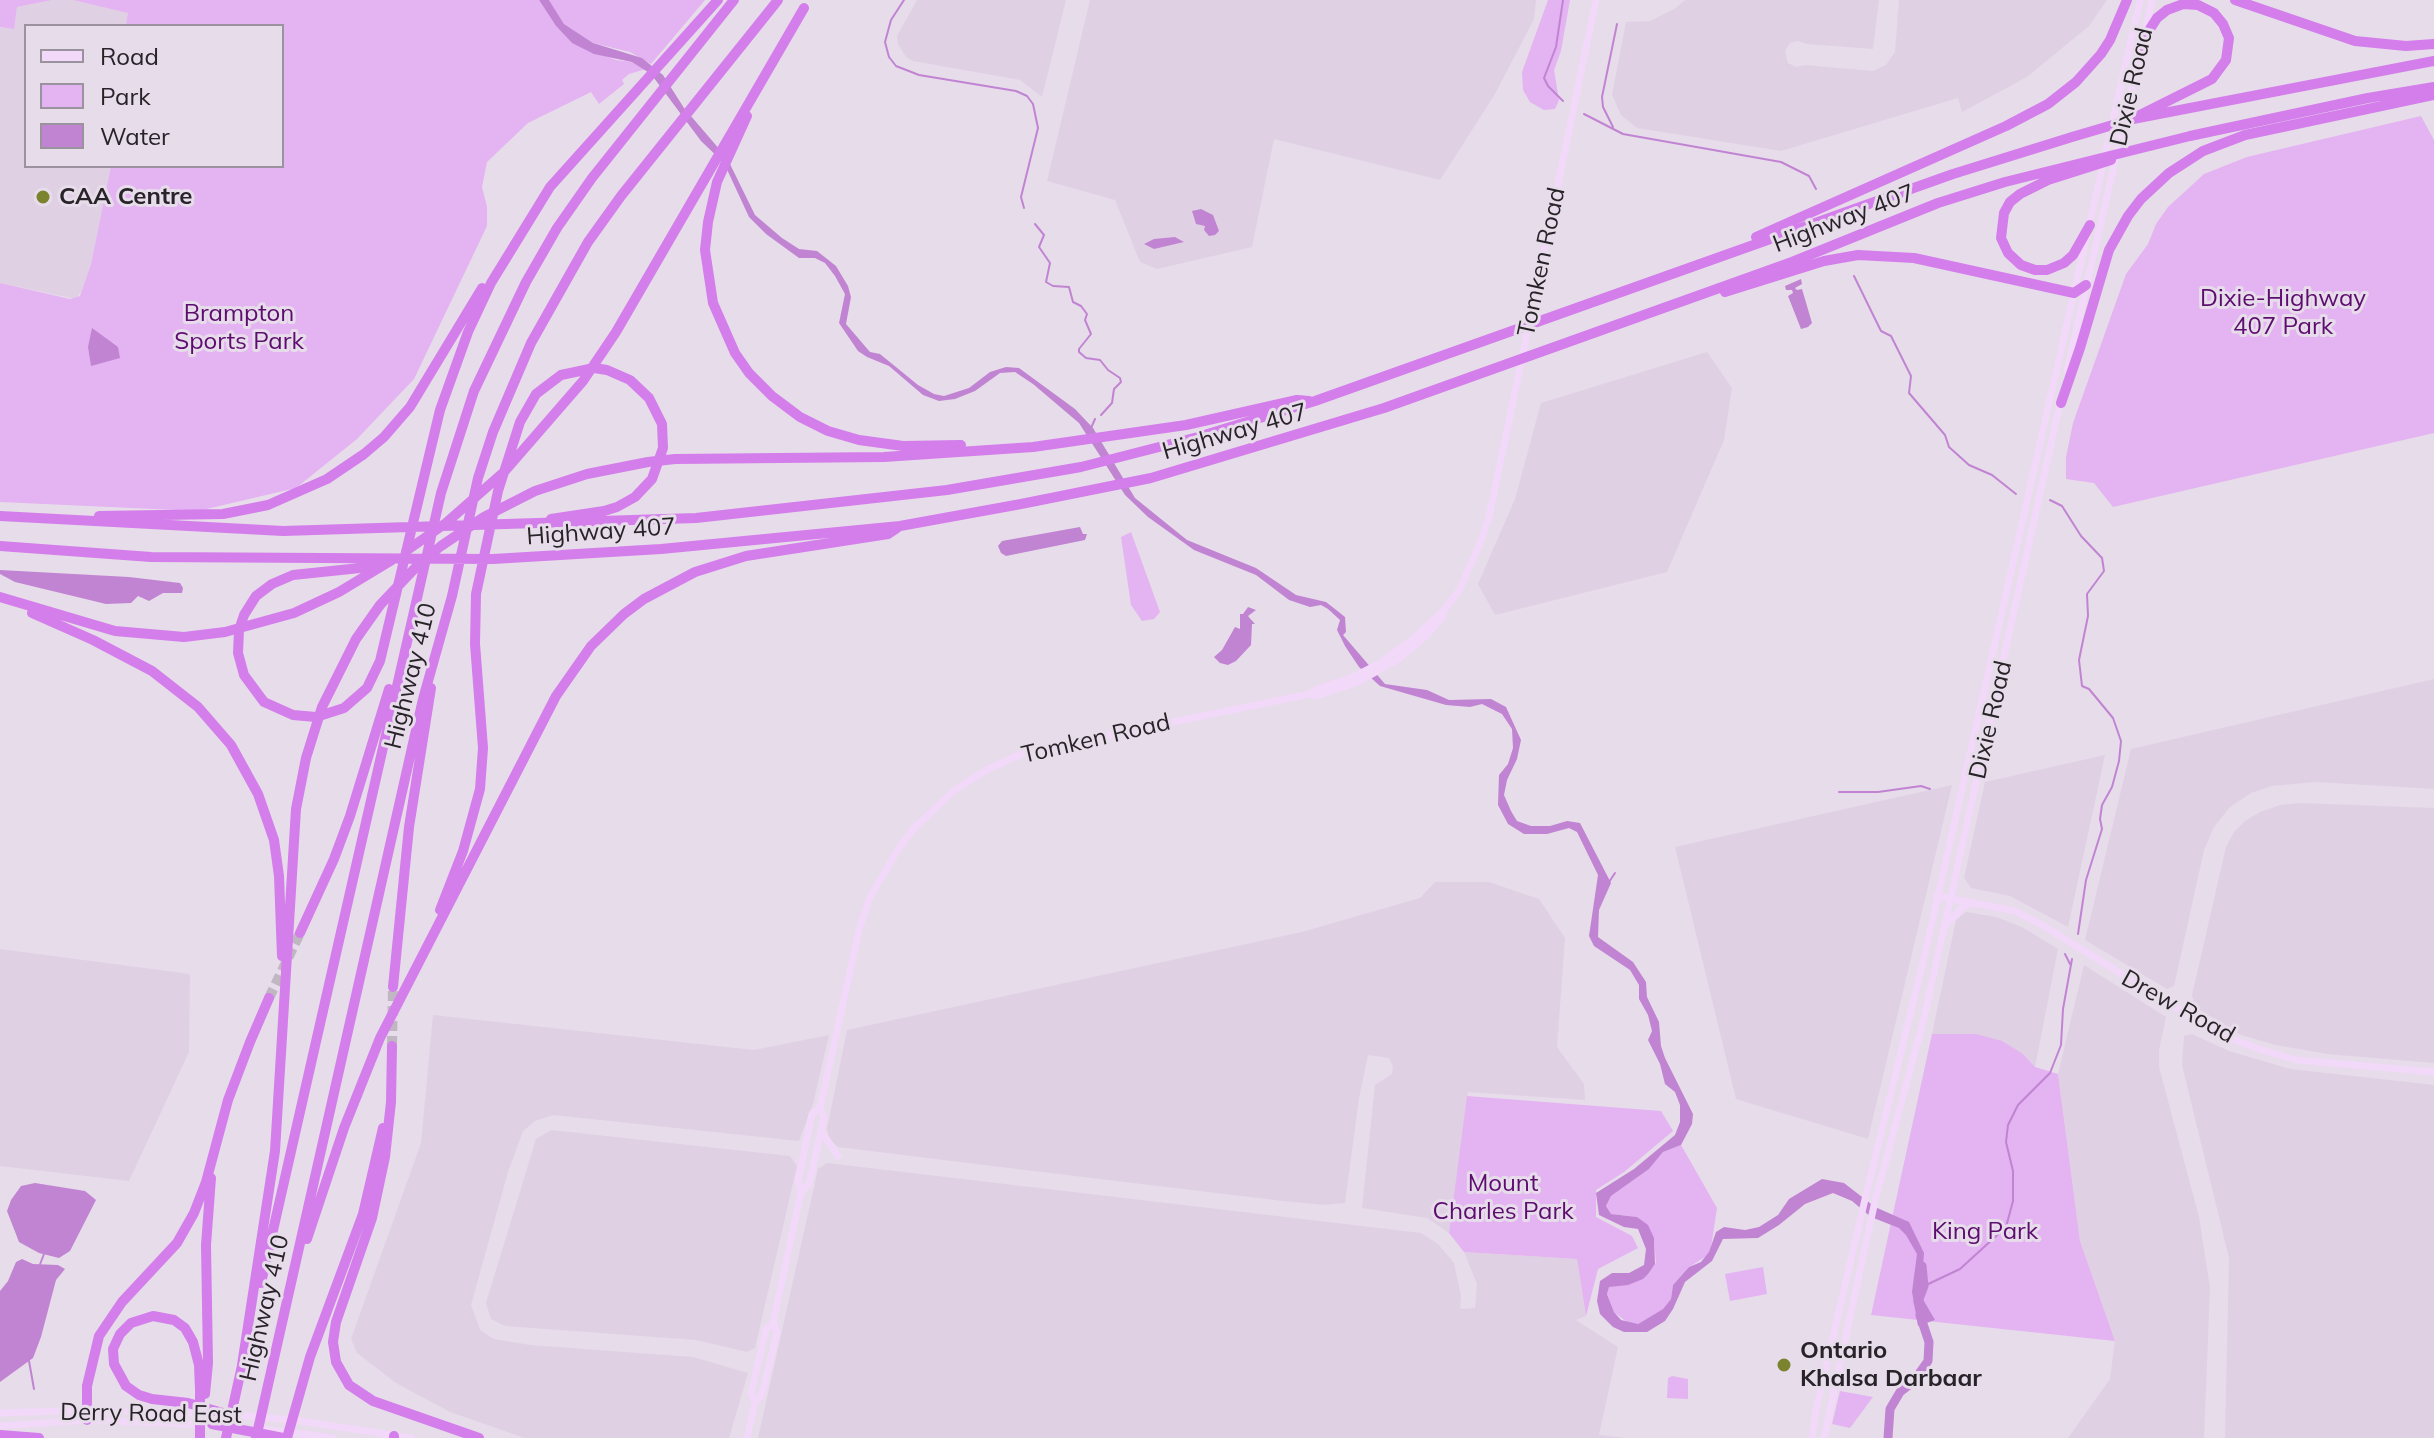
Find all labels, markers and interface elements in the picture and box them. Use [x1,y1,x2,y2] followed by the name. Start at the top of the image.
[24,24,284,168] legend
[2104,25,2160,149] street label: Dixie Road
[100,41,159,71] text: Road
[100,81,151,111] text: Park
[100,121,170,151] text: Water
[1769,179,1919,259] street label: Highway 407
[59,183,192,211] place label: CAA Centre
[1512,185,1572,339] street label: Tomken Road
[34,188,52,206] marker: CAA Centre
[2200,285,2366,341] park label: Dixie-Highway 407 Park
[174,300,304,356] park label: Brampton Sports Park
[1159,398,1311,466] street label: Highway 407
[525,512,677,552] street label: Highway 407
[379,600,443,752] street label: Highway 410
[1963,658,2019,782] street label: Dixie Road
[1019,708,1173,770] street label: Tomken Road
[2116,964,2240,1050] street label: Drew Road
[1432,1170,1574,1226] park label: Mount Charles Park
[1932,1218,2038,1246] park label: King Park
[234,1232,296,1384] street label: Highway 410
[1800,1337,1982,1393] place label: Ontario Khalsa Darbaar
[1775,1356,1793,1374] marker: Ontario Khalsa Darbaar
[60,1398,242,1430] street label: Derry Road East

